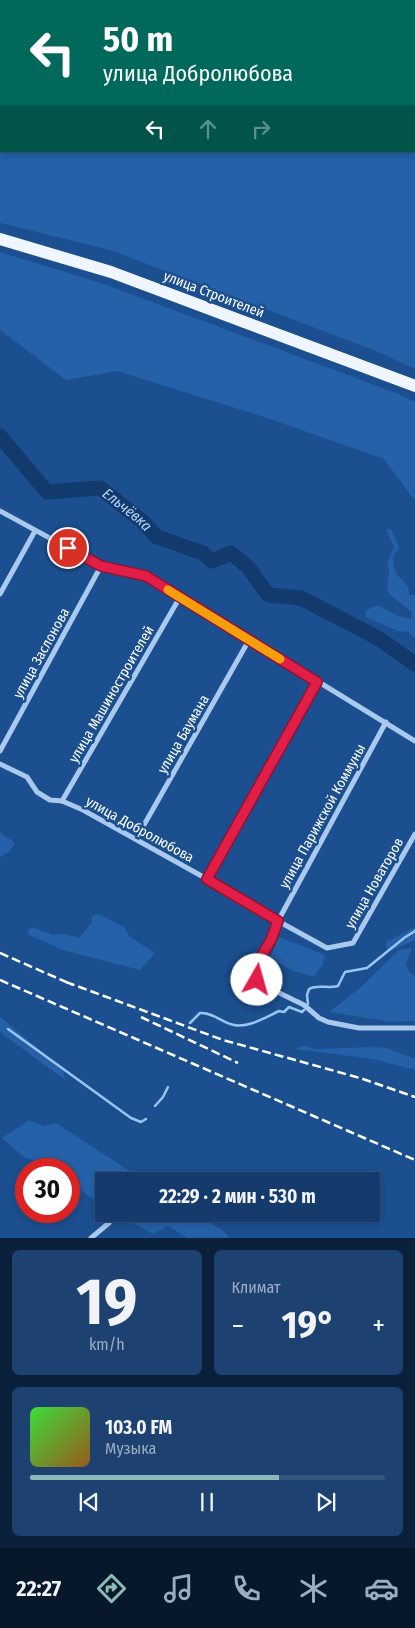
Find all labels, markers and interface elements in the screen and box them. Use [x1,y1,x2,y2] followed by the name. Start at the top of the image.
[103,18,173,60] text: 50 m
[20,20,85,85] icon: left
[103,60,293,87] text: улица Добролюбова
[141,115,169,143] icon: left
[194,115,222,143] icon: ahead
[247,115,275,143] icon: right
[161,267,267,321] street label: улица Строителей
[99,484,156,535] water label: Ельчёвка
[47,527,89,569] pin
[54,534,82,562] icon: arrive
[10,605,73,702] street label: улица Заслонова
[65,623,158,766] street label: улица Машиностроителей
[154,692,213,777] street label: улица Баумана
[276,741,369,892] street label: улица Парижской Коммуны
[83,793,197,866] street label: улица Добролюбова
[342,835,407,932] street label: улица Новаторов
[230,953,282,1005] position arrow
[15,1158,80,1223] speed limit sign: 30
[159,1185,316,1208] text: 22:29 · 2 мин · 530 m
[76,1263,137,1341] text: 19
[232,1278,281,1297] text: Климат
[281,1302,335,1348] text: 19°
[232,1309,244,1342] text: −
[372,1309,385,1342] text: +
[89,1335,125,1354] text: km/h
[105,1416,172,1439] text: 103.0 FM
[105,1439,156,1458] text: Музыка
[75,1488,103,1516] icon: previous
[193,1488,221,1516] icon: pause
[312,1488,340,1516] icon: next
[94,1571,129,1606] icon: directions
[161,1571,196,1606] icon: music
[229,1571,264,1606] icon: phone
[296,1571,331,1606] icon: climate
[364,1571,399,1606] icon: car
[16,1575,61,1602] text: 22:27

